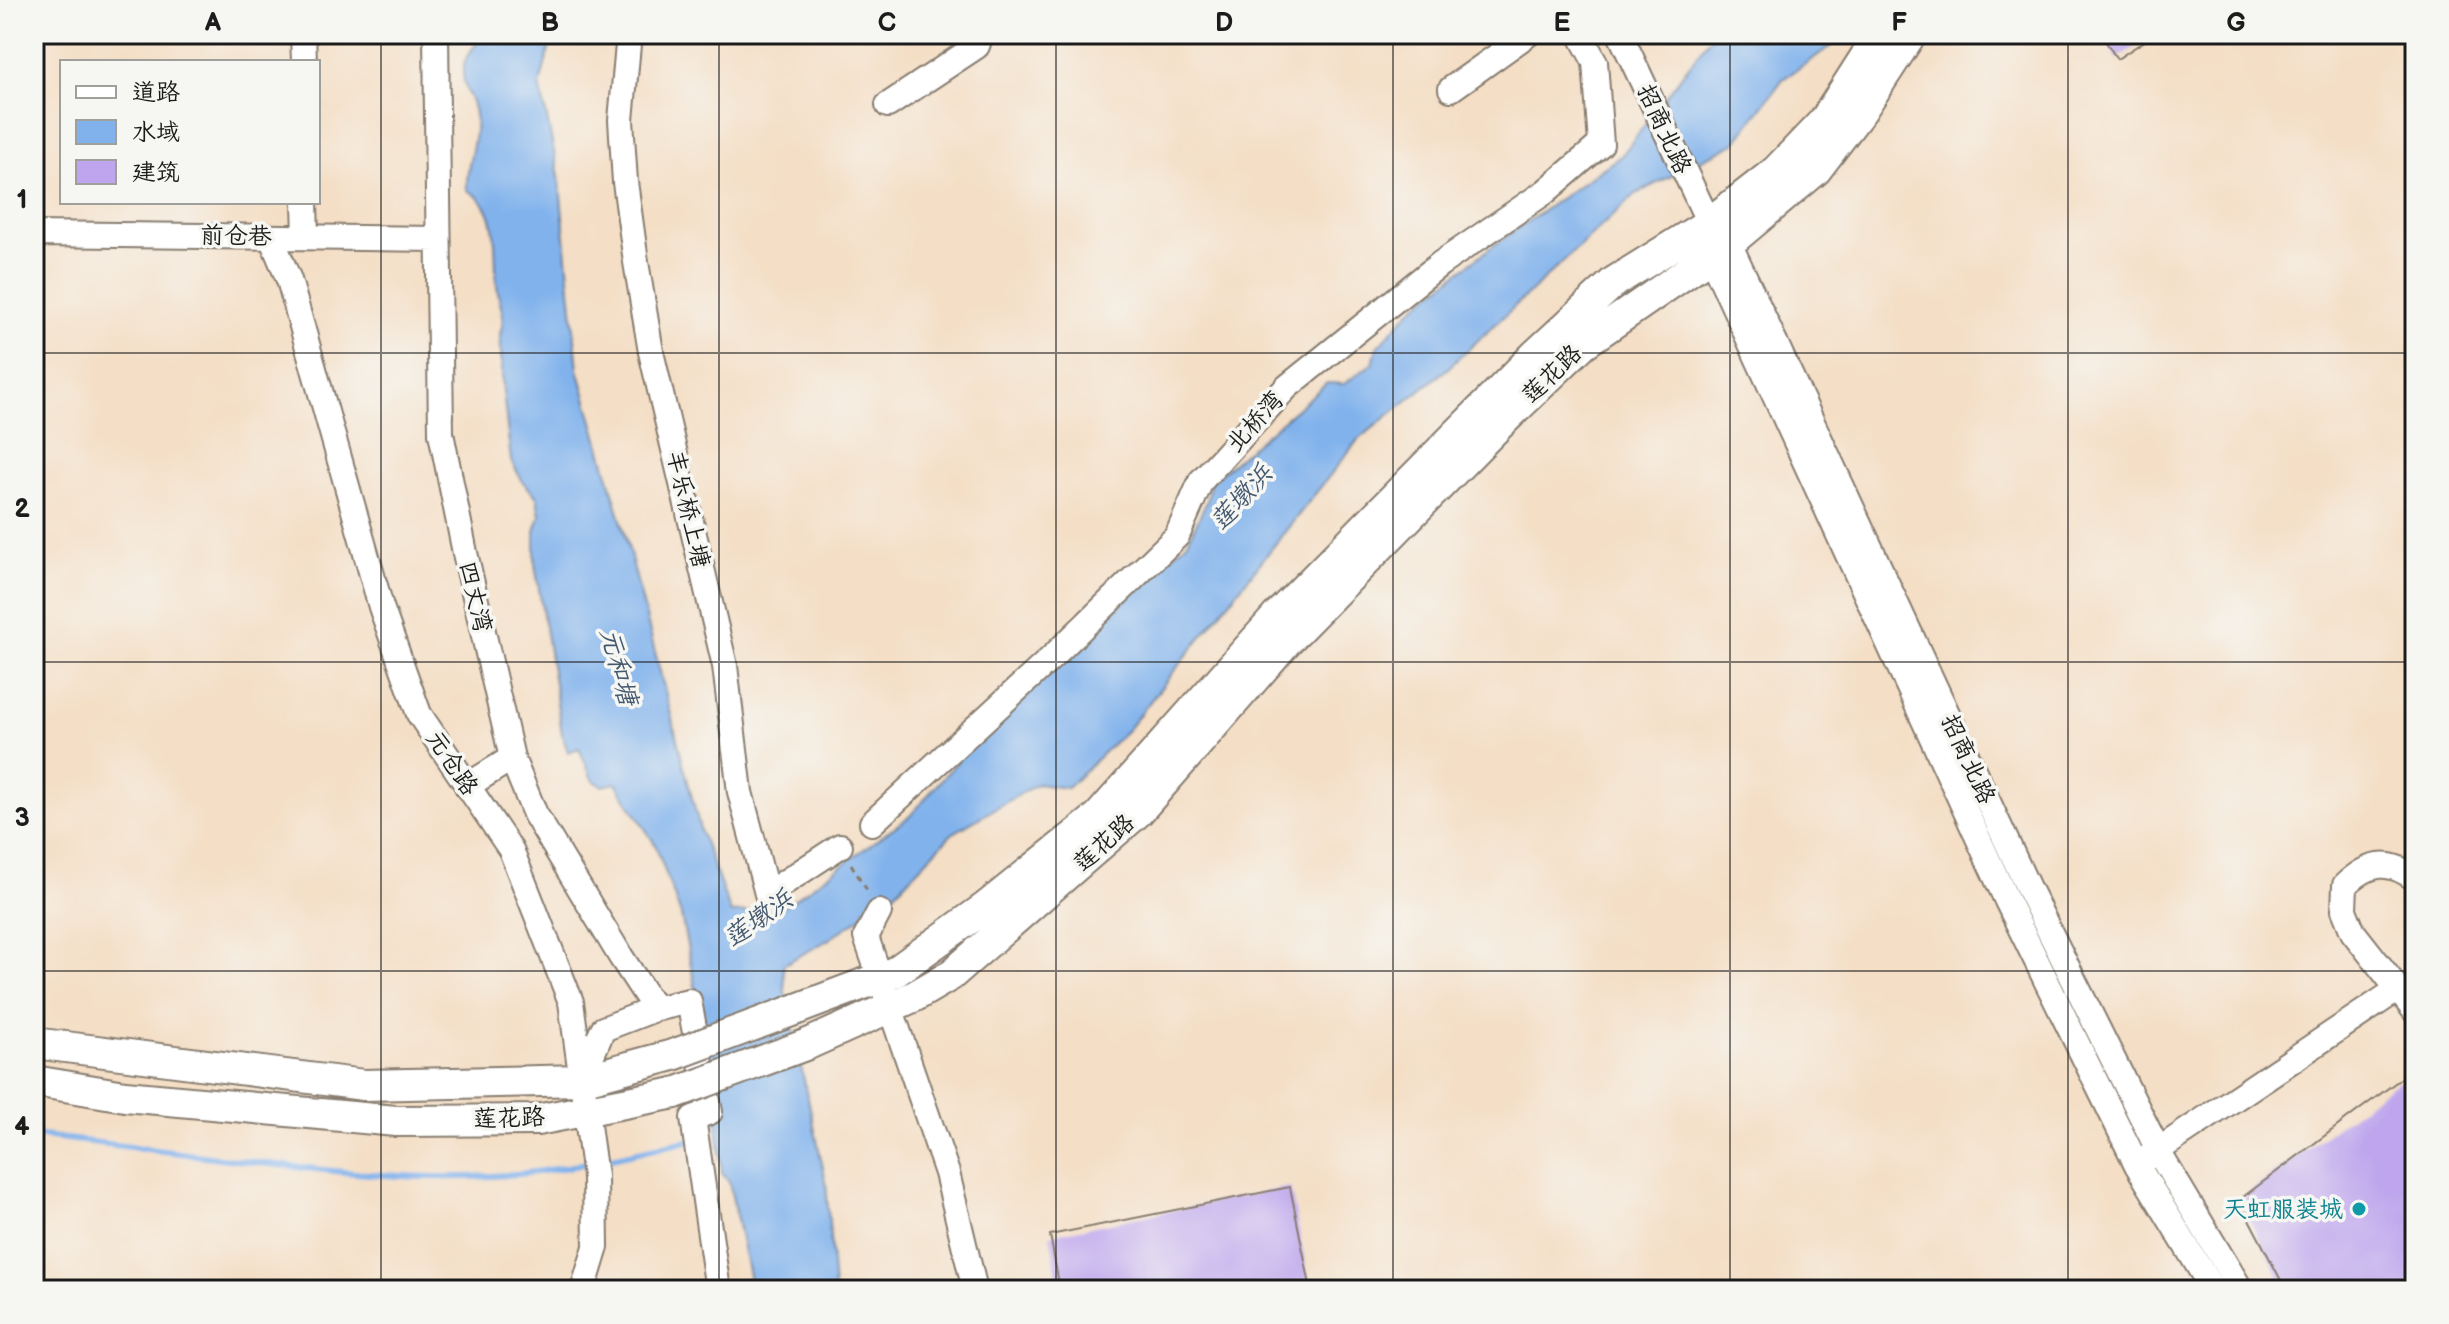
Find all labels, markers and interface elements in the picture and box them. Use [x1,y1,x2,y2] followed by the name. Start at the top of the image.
[204,8,221,39] text: A
[541,8,559,39] text: B
[878,8,896,39] text: C
[1215,8,1233,39] text: D
[1554,8,1571,39] text: E
[1891,8,1907,39] text: F
[2226,8,2246,39] text: G
[60,60,320,204] legend
[132,78,180,107] text: 道路
[1631,79,1697,179] street label: 招商北路
[132,118,180,147] text: 水域
[132,158,180,187] text: 建筑
[17,185,27,216] text: 1
[200,221,272,251] street label: 前仓巷
[1516,339,1588,409] street label: 莲花路
[1220,386,1290,458] street label: 北桥湾
[660,447,716,571] street label: 丰乐桥上塘
[1204,458,1280,537] water label: 莲墩浜
[14,494,30,525] text: 2
[453,559,497,635] street label: 四丈湾
[593,625,644,712] water label: 元和塘
[1935,709,2001,809] street label: 招商北路
[420,725,484,801] street label: 元仓路
[14,803,30,834] text: 3
[1068,808,1140,878] street label: 莲花路
[718,883,800,954] water label: 莲墩浜
[473,1102,545,1134] street label: 莲花路
[14,1112,30,1143] text: 4
[2223,1195,2343,1224] place label: 天虹服装城
[2350,1200,2368,1218] marker: 天虹服装城

